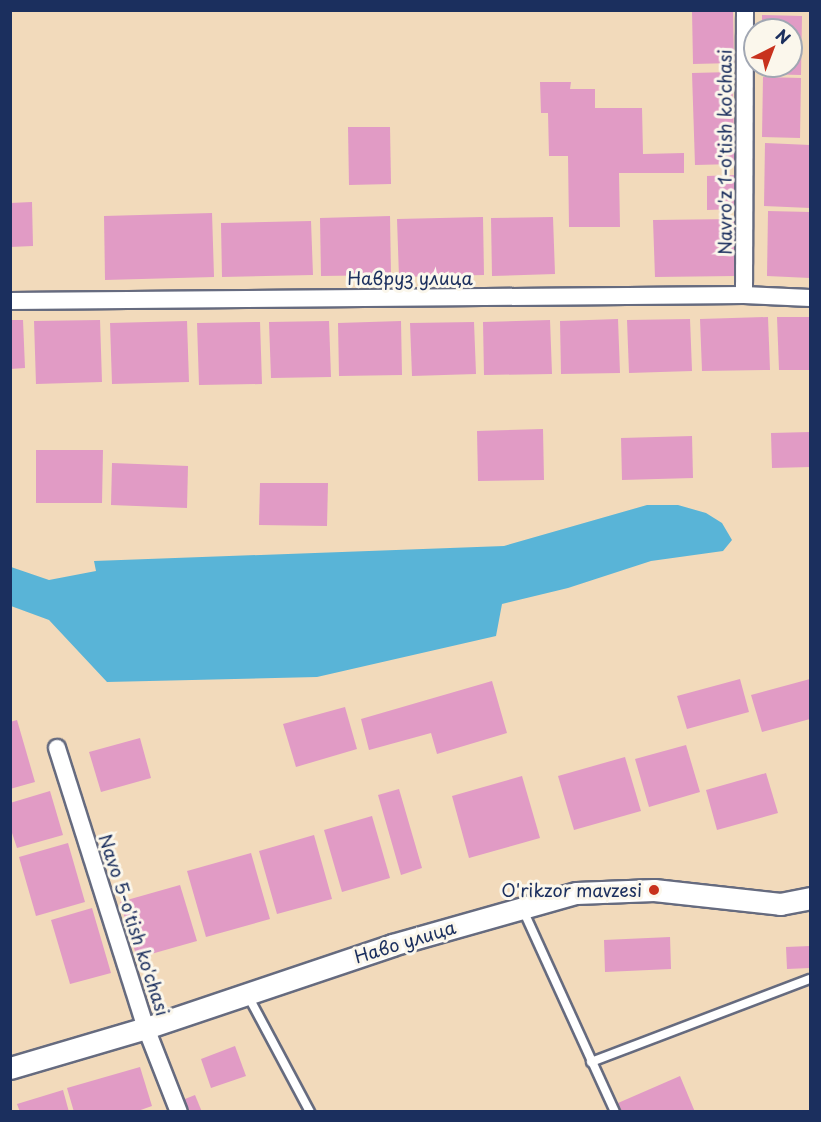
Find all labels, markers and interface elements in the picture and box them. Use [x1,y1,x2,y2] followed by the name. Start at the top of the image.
[743,18,803,78] north arrow
[771,23,796,49] text: N
[714,49,736,255] street label: Navro'z 1-o'tish ko'chasi
[347,267,473,289] street label: Навруз улица
[95,832,173,1018] street label: Navo 5-o'tish ko'chasi
[499,879,642,901] place label: O'rikzor mavzesi
[647,883,661,897] marker: O'rikzor mavzesi
[351,916,459,968] street label: Наво улица

